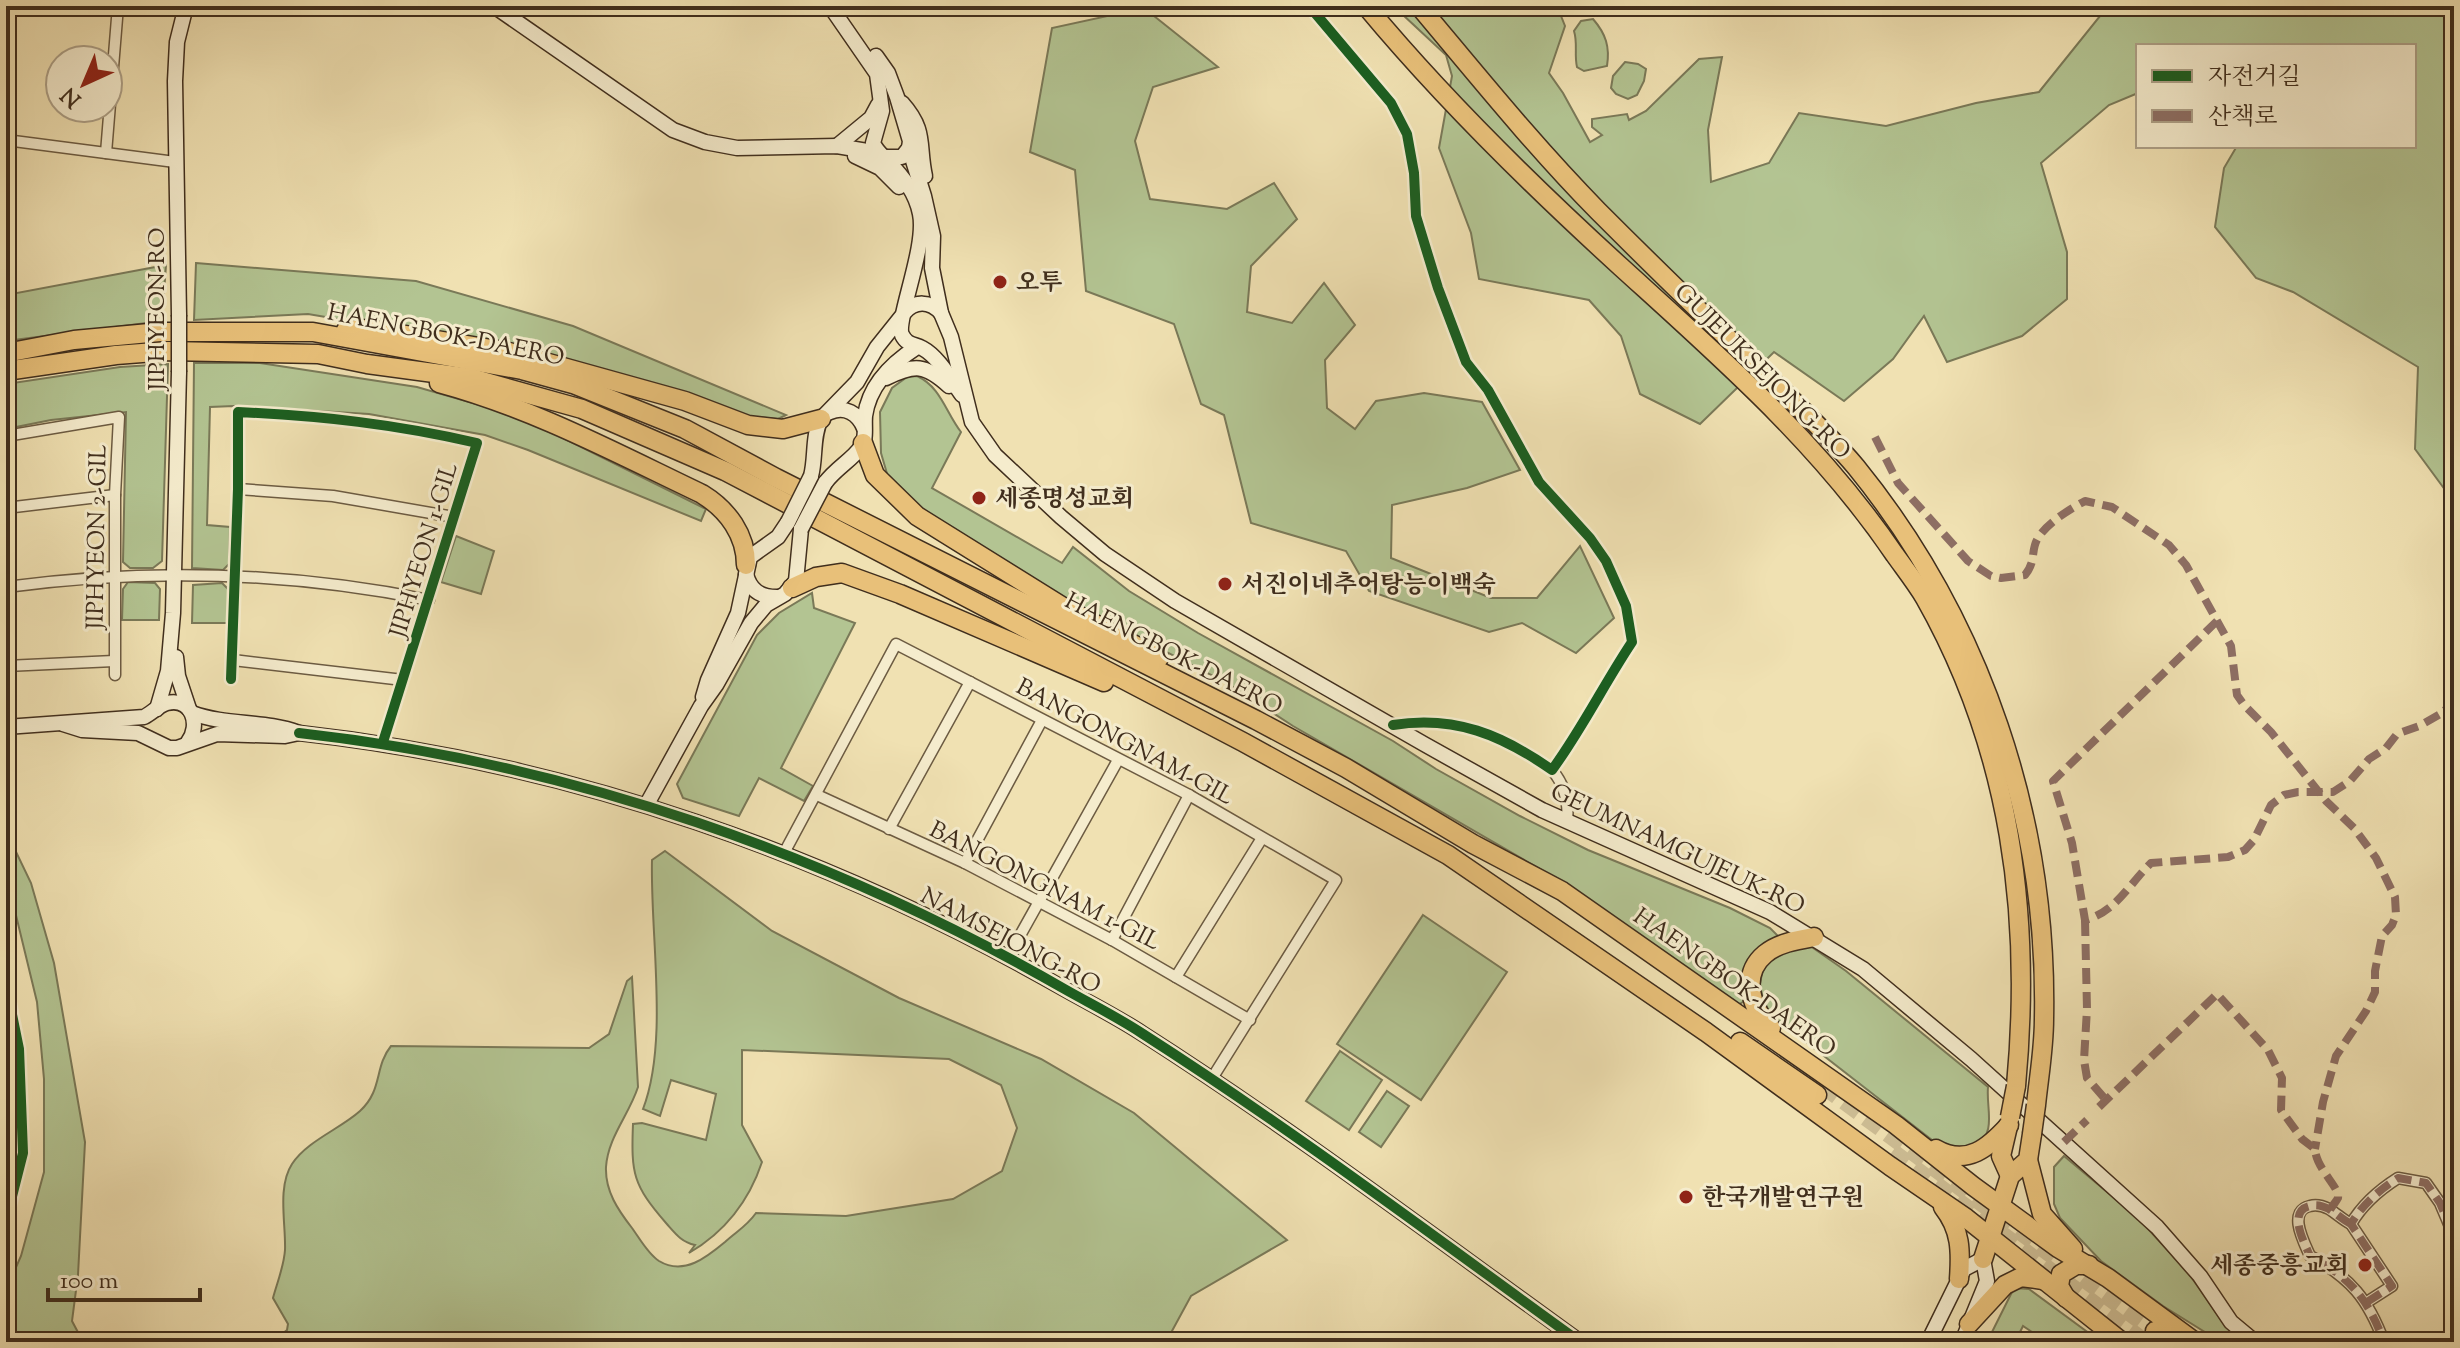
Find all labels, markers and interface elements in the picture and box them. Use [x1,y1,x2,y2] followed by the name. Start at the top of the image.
[44,44,124,124] north arrow
[2136,44,2416,148] legend
[2208,61,2301,95] text: 자전거길
[54,78,90,114] text: N
[2208,101,2278,135] text: 산책로
[141,227,175,393] street label: JIPHYEON-RO
[1016,267,1062,301] place label: 오투
[991,273,1009,291] marker: 오투
[1666,277,1857,468] street label: GUJEUKSEJONG-RO
[324,296,567,376] street label: HAENGBOK-DAERO
[79,444,117,632] street label: JIPHYEON 2-GIL
[382,459,468,644] street label: JIPHYEON 1-GIL
[995,483,1134,517] place label: 세종명성교회
[970,489,988,507] marker: 세종명성교회
[1241,569,1496,603] place label: 서진이네추어탕능이백숙
[1216,575,1234,593] marker: 서진이네추어탕능이백숙
[1058,585,1288,725] street label: HAENGBOK-DAERO
[1009,671,1239,815] street label: BANGONGNAM-GIL
[1544,776,1810,924] street label: GEUMNAMGUJEUK-RO
[923,814,1165,960] street label: BANGONGNAM 1-GIL
[914,880,1106,1004] street label: NAMSEJONG-RO
[1626,901,1842,1067] street label: HAENGBOK-DAERO
[1702,1182,1864,1216] place label: 한국개발연구원
[1677,1188,1695,1206] marker: 한국개발연구원
[2210,1250,2349,1284] place label: 세종중흥교회
[48,1252,200,1302] scale bar
[2356,1256,2374,1274] marker: 세종중흥교회
[60,1265,118,1299] text: 100 m

